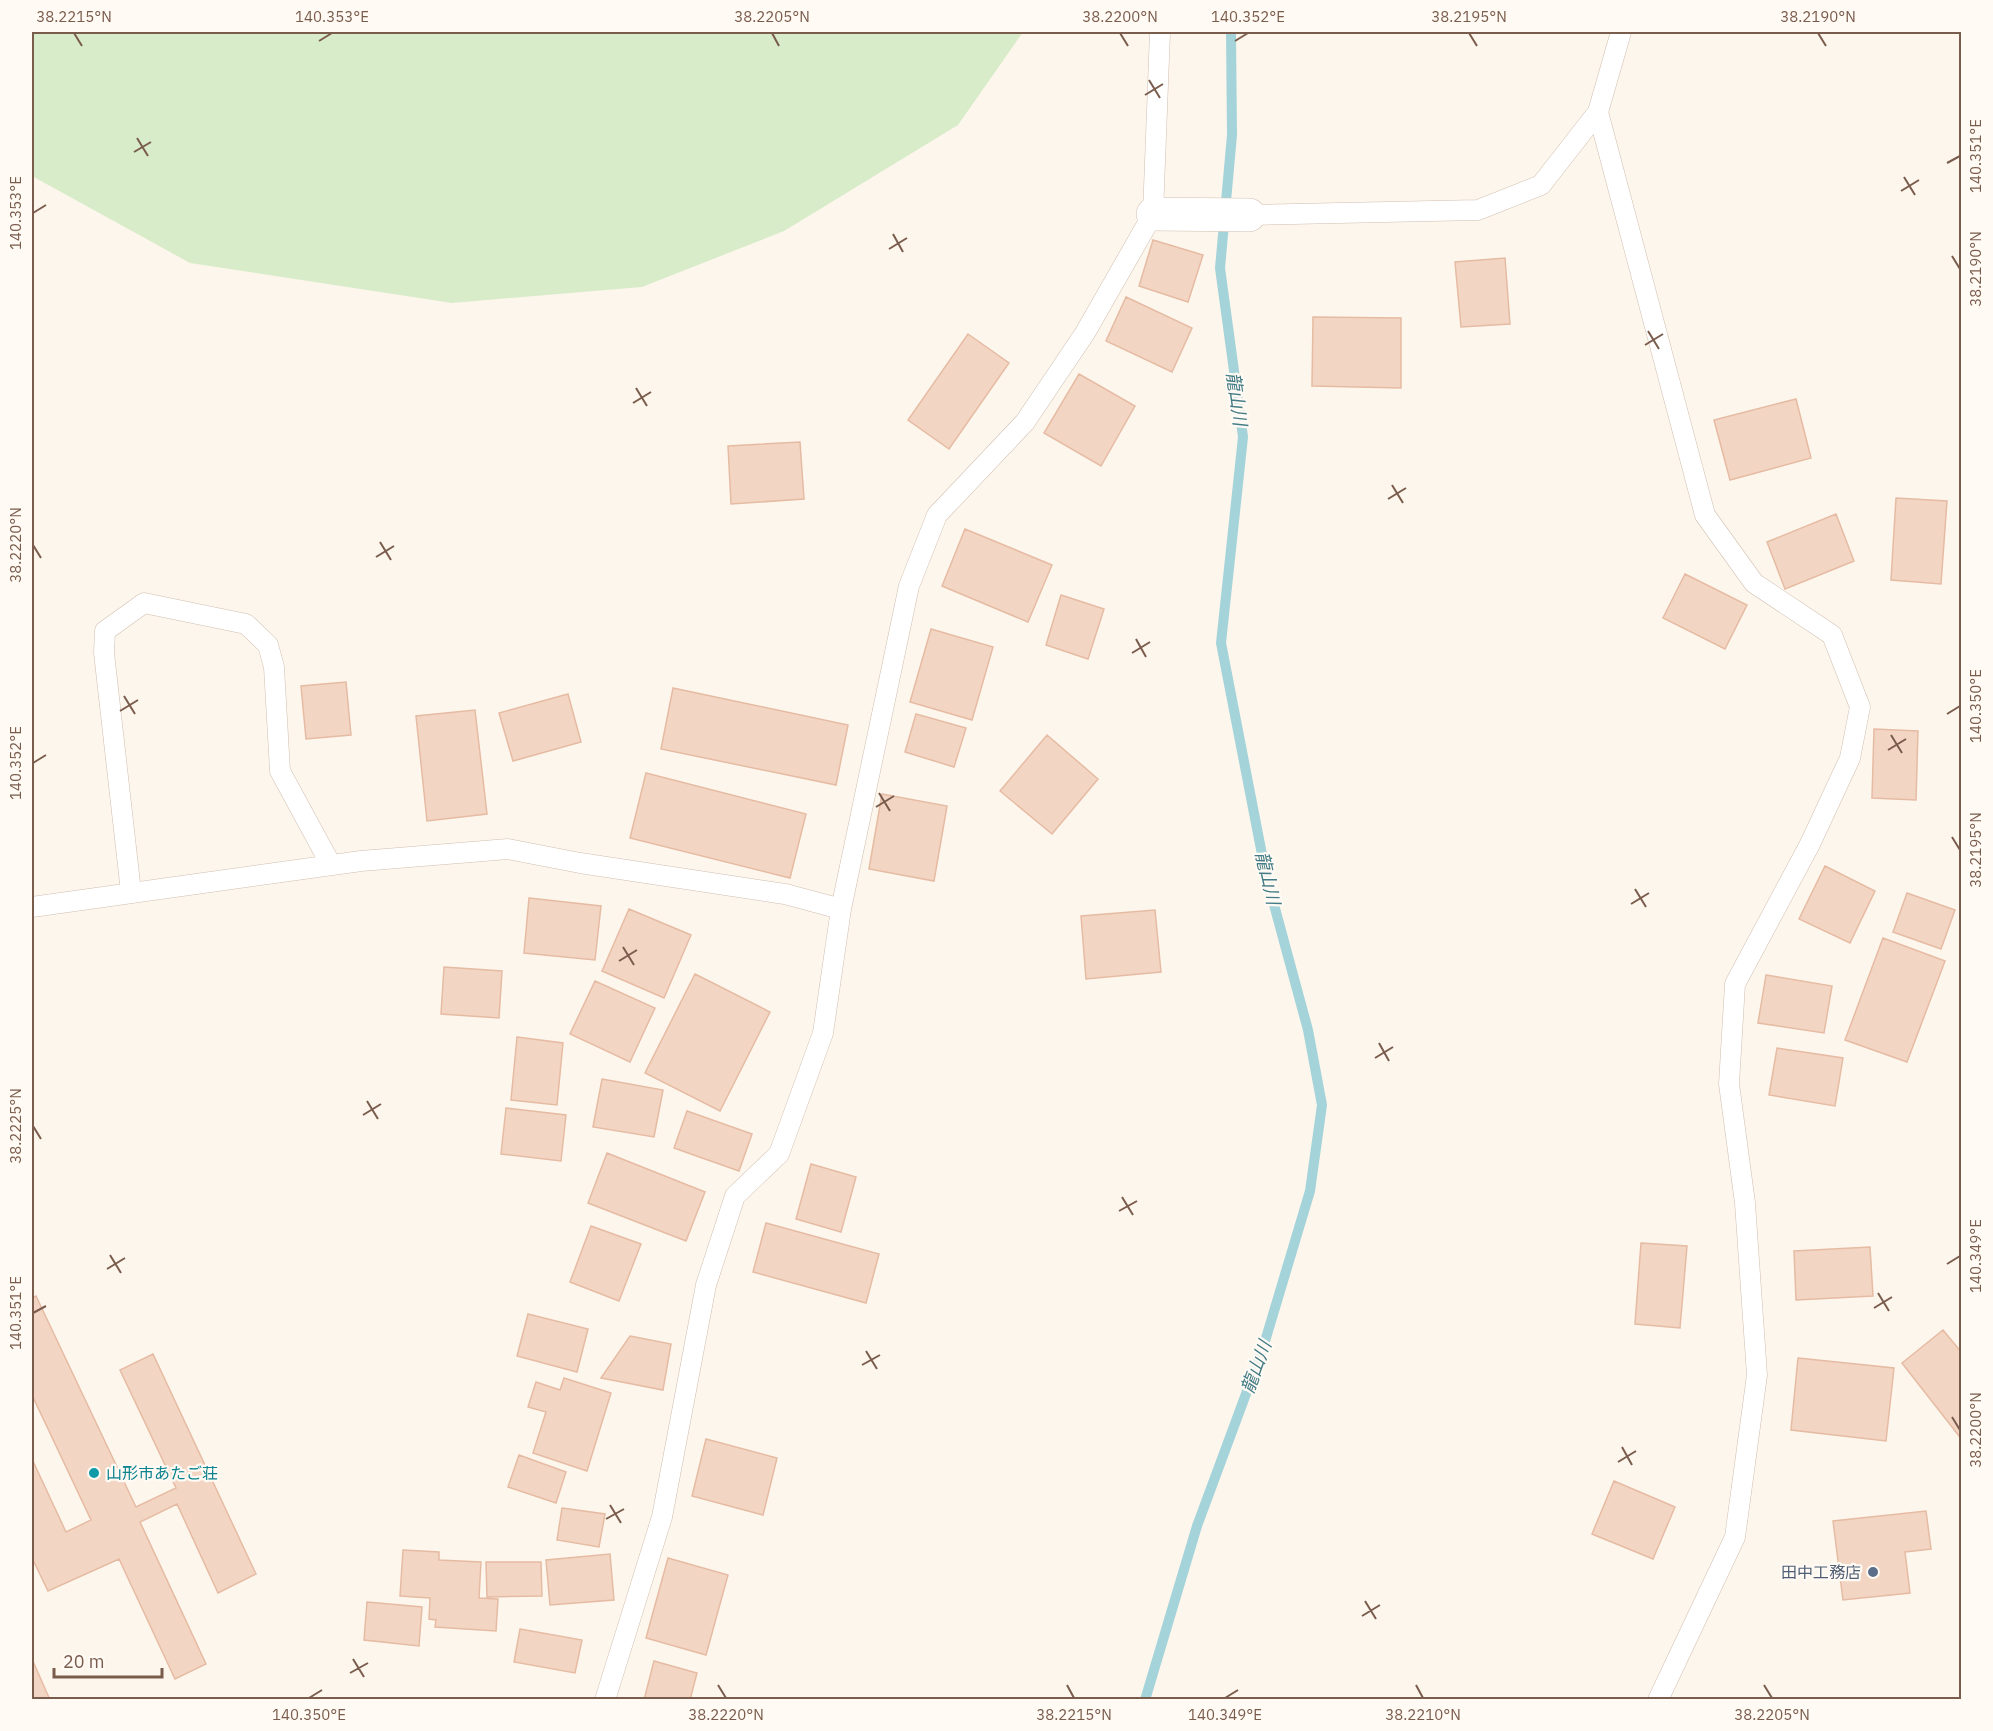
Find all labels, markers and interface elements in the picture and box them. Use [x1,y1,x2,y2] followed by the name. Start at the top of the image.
[36,7,112,26] text: 38.2215°N
[295,7,369,26] text: 140.353°E
[734,7,810,26] text: 38.2205°N
[1082,7,1158,26] text: 38.2200°N
[1211,7,1285,26] text: 140.352°E
[1431,7,1507,26] text: 38.2195°N
[1780,7,1856,26] text: 38.2190°N
[1966,119,1985,193] text: 140.351°E
[6,176,25,250] text: 140.353°E
[1966,231,1985,307] text: 38.2190°N
[1222,371,1252,429] water label: 龍山川
[6,507,25,583] text: 38.2220°N
[1966,669,1985,743] text: 140.350°E
[6,726,25,800] text: 140.352°E
[1966,812,1985,888] text: 38.2195°N
[1251,849,1286,909] water label: 龍山川
[6,1088,25,1164] text: 38.2225°N
[1966,1219,1985,1293] text: 140.349°E
[6,1276,25,1350] text: 140.351°E
[1236,1336,1277,1396] water label: 龍山川
[1966,1392,1985,1468] text: 38.2200°N
[106,1463,218,1483] place label: 山形市あたご荘
[87,1466,101,1480] marker: 山形市あたご荘
[1781,1562,1861,1582] place label: 田中工務店
[1866,1565,1880,1579] marker: 田中工務店
[54,1641,162,1679] scale bar
[63,1650,105,1673] text: 20 m
[272,1705,346,1724] text: 140.350°E
[688,1705,764,1724] text: 38.2220°N
[1036,1705,1112,1724] text: 38.2215°N
[1188,1705,1262,1724] text: 140.349°E
[1385,1705,1461,1724] text: 38.2210°N
[1734,1705,1810,1724] text: 38.2205°N

